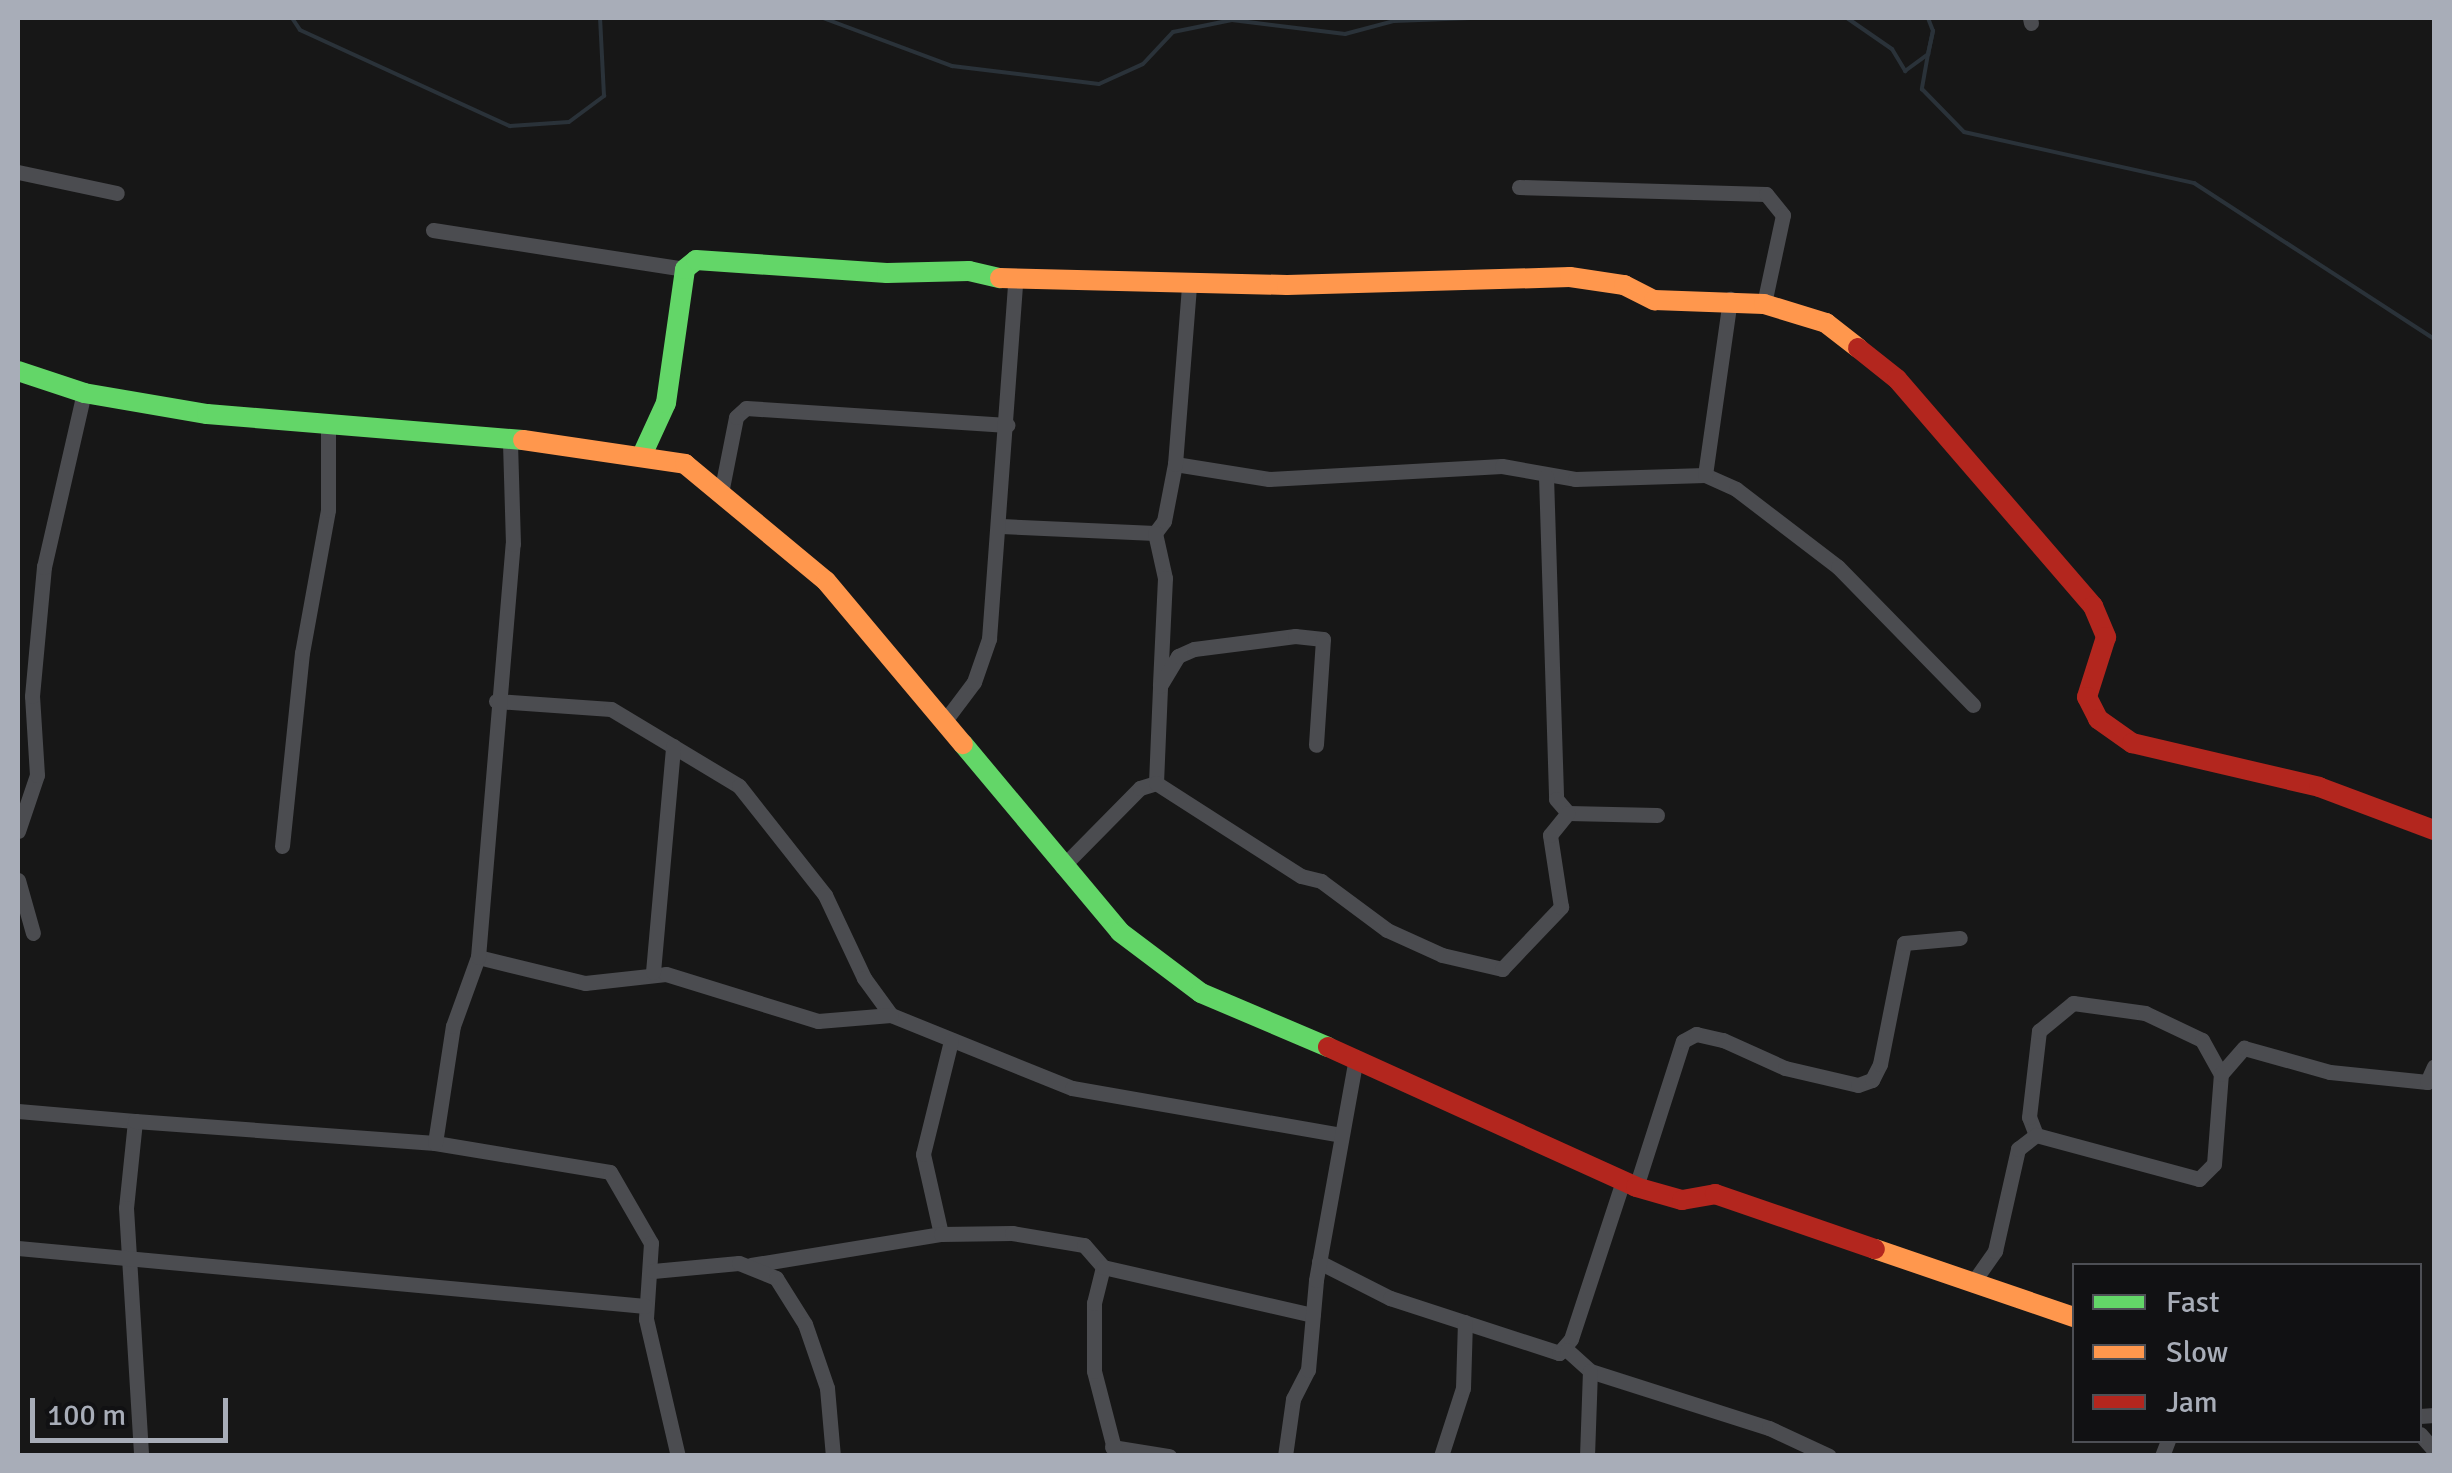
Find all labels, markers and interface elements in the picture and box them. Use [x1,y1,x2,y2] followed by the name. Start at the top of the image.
[2072,1263,2422,1443] legend
[2166,1284,2219,1321] text: Fast
[2166,1334,2228,1371] text: Slow
[35,1378,232,1440] scale bar
[2166,1384,2218,1421] text: Jam
[47,1397,126,1434] text: 100 m

